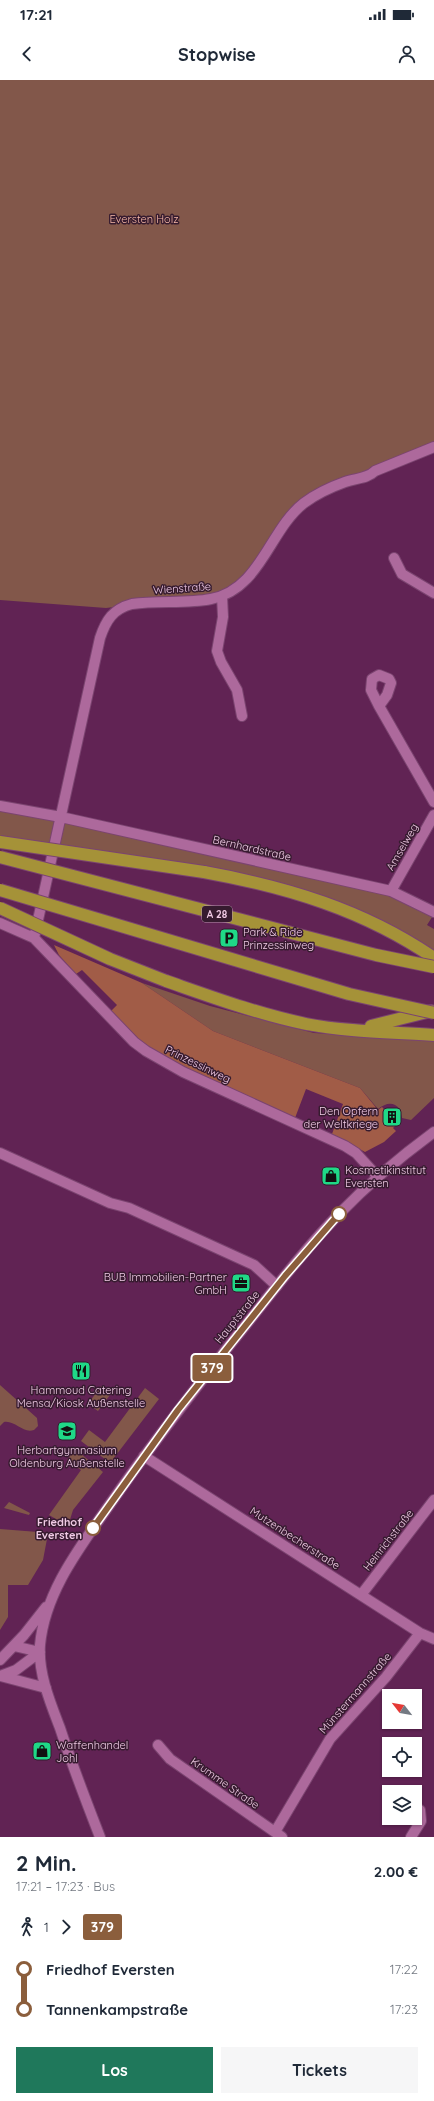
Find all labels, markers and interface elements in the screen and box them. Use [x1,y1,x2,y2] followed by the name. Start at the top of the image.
[20,5,53,24] text: 17:21
[16,43,38,65] icon: back
[178,43,256,66] text: Stopwise
[396,43,418,65] icon: person
[109,212,179,226] park label: Eversten Holz
[153,579,211,597] street label: Wienstraße
[383,821,421,873] street label: Amselweg
[211,832,293,864] street label: Bernhardstraße
[202,906,232,922] road number: A 28
[243,925,314,952] place label: Park & Ride Prinzessinweg
[218,927,240,949] parking icon: Park & Ride Prinzessinweg
[163,1042,233,1086] street label: Prinzessinweg
[303,1104,378,1131] place label: Den Opfern der Weltkriege
[381,1106,403,1128] building icon: Den Opfern der Weltkriege
[345,1163,426,1190] place label: Kosmetikinstitut Eversten
[320,1165,342,1187] shop icon: Kosmetikinstitut Eversten
[331,1206,347,1222] unlabelled marker
[104,1270,228,1297] place label: BUB Immobilien-Partner GmbH
[230,1272,252,1294] office icon: BUB Immobilien-Partner GmbH
[211,1288,263,1346] street label: Hauptstraße
[189,1355,235,1381] line badge: 379
[200,1359,224,1377] text: 379
[70,1360,92,1382] restaurant icon: Hammoud Catering Mensa/Kiosk Außenstelle
[17,1383,145,1410] place label: Hammoud Catering Mensa/Kiosk Außenstelle
[56,1420,78,1442] school or university icon: Herbartgymnasium Oldenburg Außenstelle
[9,1443,125,1470] place label: Herbartgymnasium Oldenburg Außenstelle
[247,1504,343,1572] street label: Mutzenbecherstraße
[360,1507,416,1573] street label: Heinrichstraße
[36,1515,82,1542] place label: Friedhof Eversten
[85,1520,101,1536] marker: Friedhof Eversten
[316,1650,394,1736] street label: Münstermannstraße
[382,1689,422,1729] north arrow
[382,1689,422,1825] map controls
[382,1737,422,1777] button: locate
[56,1738,128,1765] place label: Waffenhandel Johl
[31,1740,53,1762] shop icon: Waffenhandel Johl
[188,1754,262,1812] street label: Krumme Straße
[382,1785,422,1825] button: layers
[16,1849,76,1877] text: 2 Min.
[374,1862,418,1881] text: 2.00 €
[16,1878,115,1894] text: 17:21 – 17:23 · Bus
[16,1916,38,1938] icon: walk
[55,1916,77,1938] icon: forward
[91,1918,114,1936] text: 379
[44,1919,49,1935] text: 1
[46,1960,175,1979] text: Friedhof Eversten
[390,1961,418,1977] text: 17:22
[46,2000,188,2019] text: Tannenkampstraße
[390,2001,418,2017] text: 17:23
[16,2047,213,2093] button: Los
[221,2047,418,2093] button: Tickets

